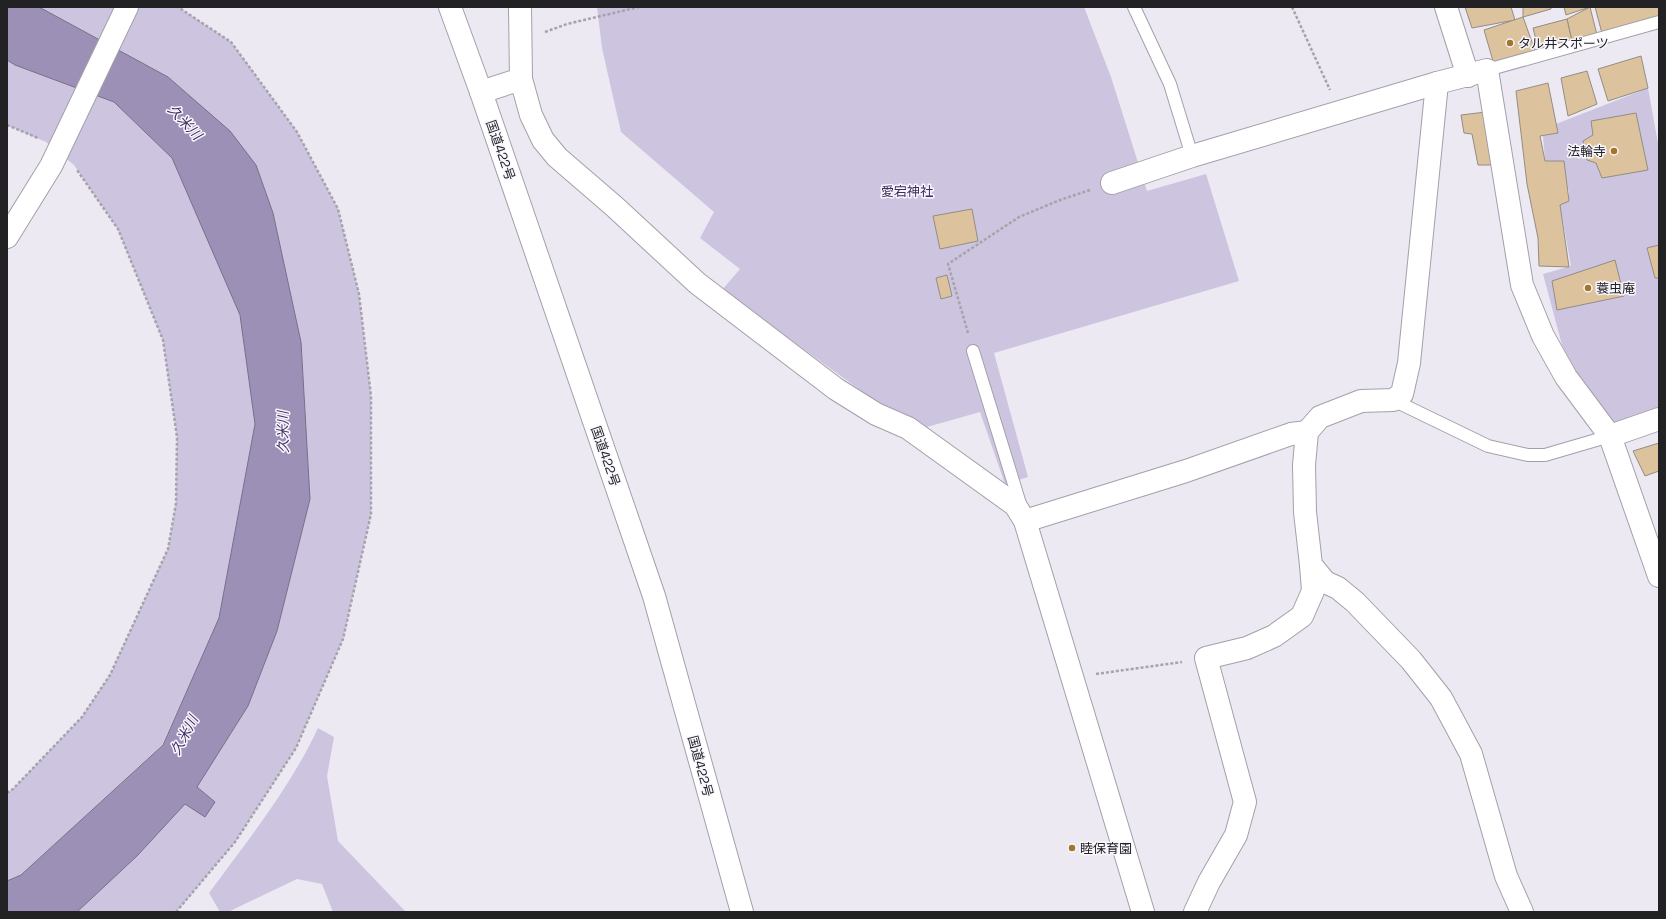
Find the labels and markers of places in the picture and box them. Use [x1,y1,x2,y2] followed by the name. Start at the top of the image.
[1518,35,1609,52] place label: タル井スポーツ
[1505,38,1515,48] marker: タル井スポーツ
[1567,143,1606,160] place label: 法輪寺
[1609,146,1619,156] marker: 法輪寺
[1596,280,1635,297] place label: 蓑虫庵
[1583,283,1593,293] marker: 蓑虫庵
[1080,840,1132,857] place label: 睦保育園
[1067,843,1077,853] marker: 睦保育園

